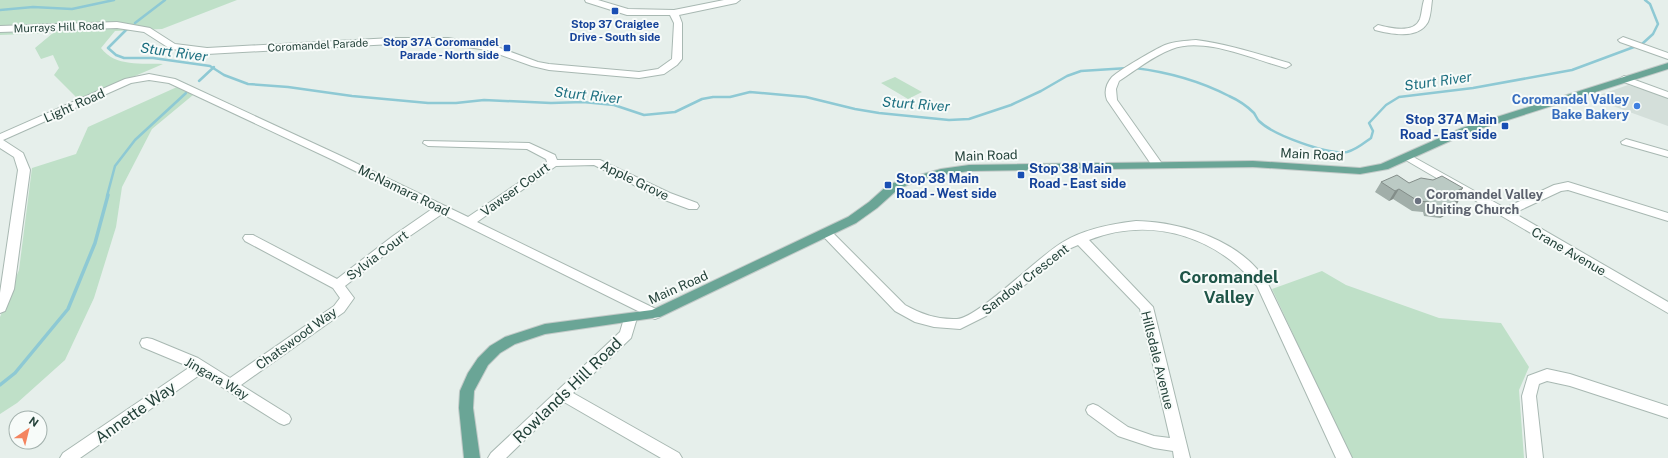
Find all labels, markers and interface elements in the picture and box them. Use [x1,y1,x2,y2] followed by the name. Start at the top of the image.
[610,6,620,16] marker: Stop 37 Craiglee Drive - South side
[570,18,660,43] place label: Stop 37 Craiglee Drive - South side
[13,19,105,35] street label: Murrays Hill Road
[267,36,369,54] street label: Coromandel Parade
[383,36,499,61] place label: Stop 37A Coromandel Parade - North side
[139,39,209,65] water label: Sturt River
[502,43,512,53] marker: Stop 37A Coromandel Parade - North side
[1403,68,1473,94] water label: Sturt River
[553,83,623,107] water label: Sturt River
[41,85,107,126] street label: Light Road
[1512,92,1630,122] place label: Coromandel Valley Bake Bakery
[882,94,951,114] water label: Sturt River
[1632,101,1642,111] marker: Coromandel Valley Bake Bakery
[1400,112,1497,142] place label: Stop 37A Main Road - East side
[1500,121,1510,131] marker: Stop 37A Main Road - East side
[1280,145,1344,164] street label: Main Road
[954,147,1018,164] street label: Main Road
[598,157,671,203] street label: Apple Grove
[478,159,553,219] street label: Vawser Court
[1029,161,1126,191] place label: Stop 38 Main Road - East side
[356,162,452,219] street label: McNamara Road
[1016,170,1026,180] marker: Stop 38 Main Road - East side
[896,171,997,201] place label: Stop 38 Main Road - West side
[883,180,893,190] marker: Stop 38 Main Road - West side
[1426,187,1544,217] place label: Coromandel Valley Uniting Church
[1413,196,1423,206] marker: Coromandel Valley Uniting Church
[1529,224,1609,279] street label: Crane Avenue
[343,227,411,283] street label: Sylvia Court
[979,241,1072,318] street label: Sandow Crescent
[1179,267,1279,307] district label: Coromandel Valley
[646,268,710,307] street label: Main Road
[253,304,340,373] street label: Chatswood Way
[1138,309,1177,411] street label: Hillsdale Avenue
[509,334,626,447] street label: Rowlands Hill Road
[182,354,252,403] street label: Jingara Way
[91,377,180,447] street label: Annette Way
[8,410,48,450] north arrow
[27,414,41,429] text: N

